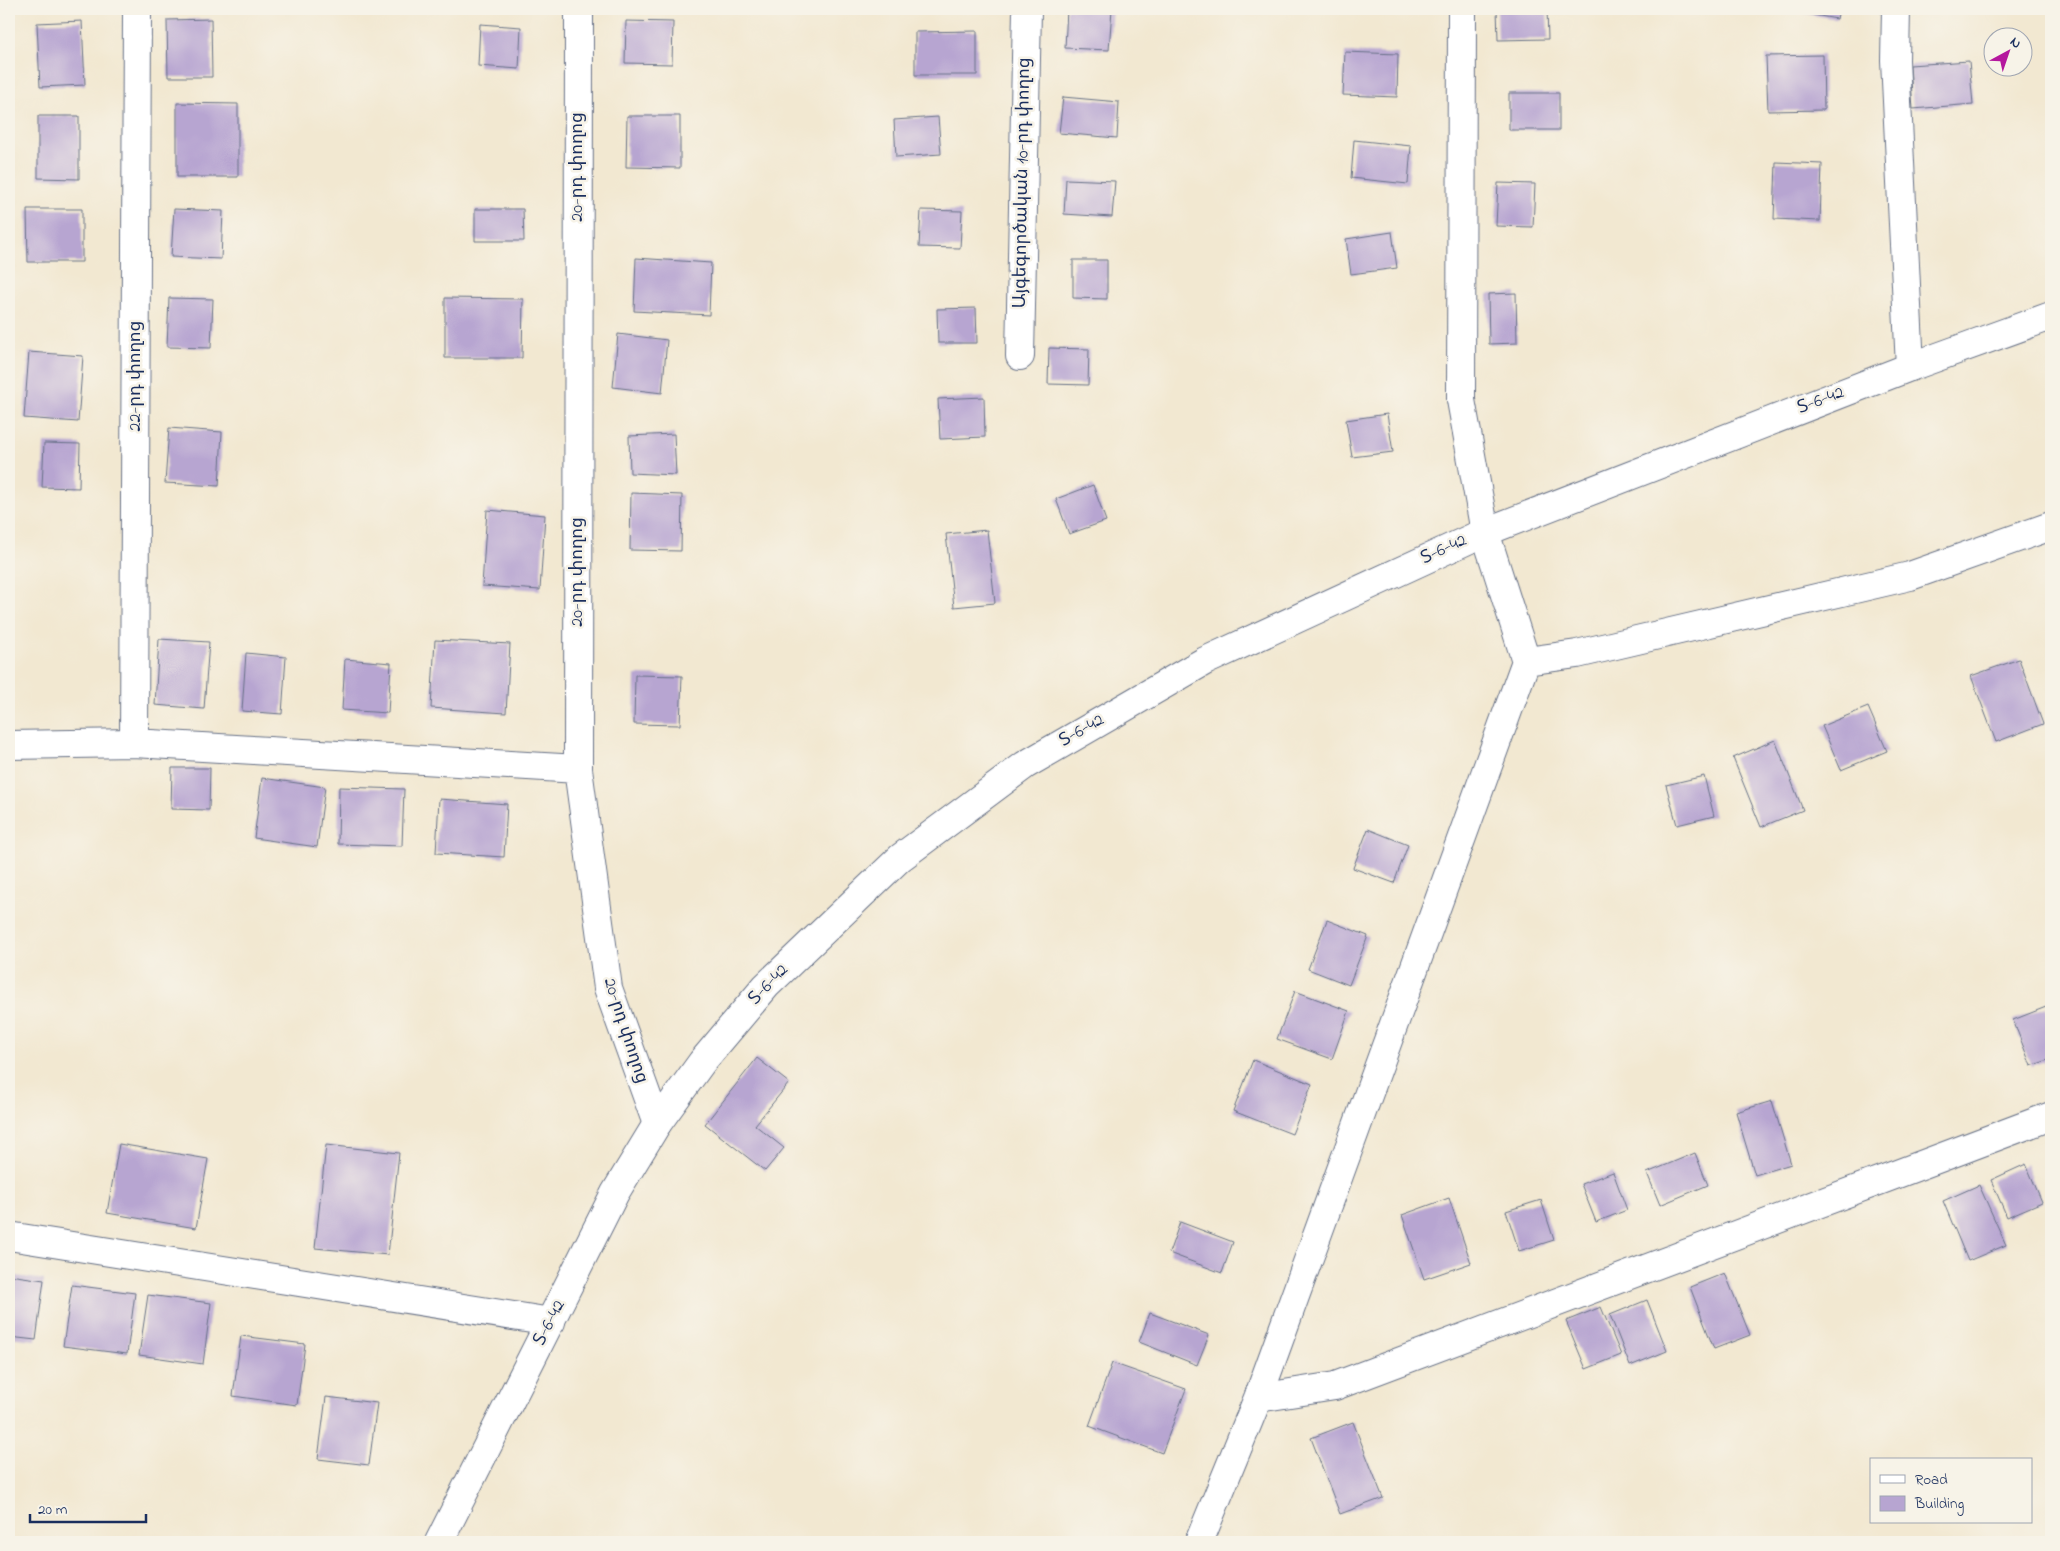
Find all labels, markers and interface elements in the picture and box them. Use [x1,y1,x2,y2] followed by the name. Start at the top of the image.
[1982,28,2032,78] north arrow
[2005,32,2026,54] text: N
[1008,57,1038,309] street label: Այգեգործական 10-րդ փողոց
[565,112,591,222] street label: 20-րդ փողոց
[123,321,149,431] street label: 22-րդ փողոց
[1794,380,1848,422] street label: Տ-6-42
[565,517,591,627] street label: 20-րդ փողոց
[1417,528,1471,572] street label: Տ-6-42
[1055,708,1109,754] street label: Տ-6-42
[743,959,795,1011] street label: Տ-6-42
[596,975,654,1087] street label: 20-րդ փողոց
[528,1296,573,1350] street label: Տ-6-42
[1870,1458,2032,1524] legend
[1915,1469,1948,1491] text: Road
[30,1491,146,1523] scale bar
[1914,1493,1964,1516] text: Building
[38,1499,68,1521] text: 20 m

